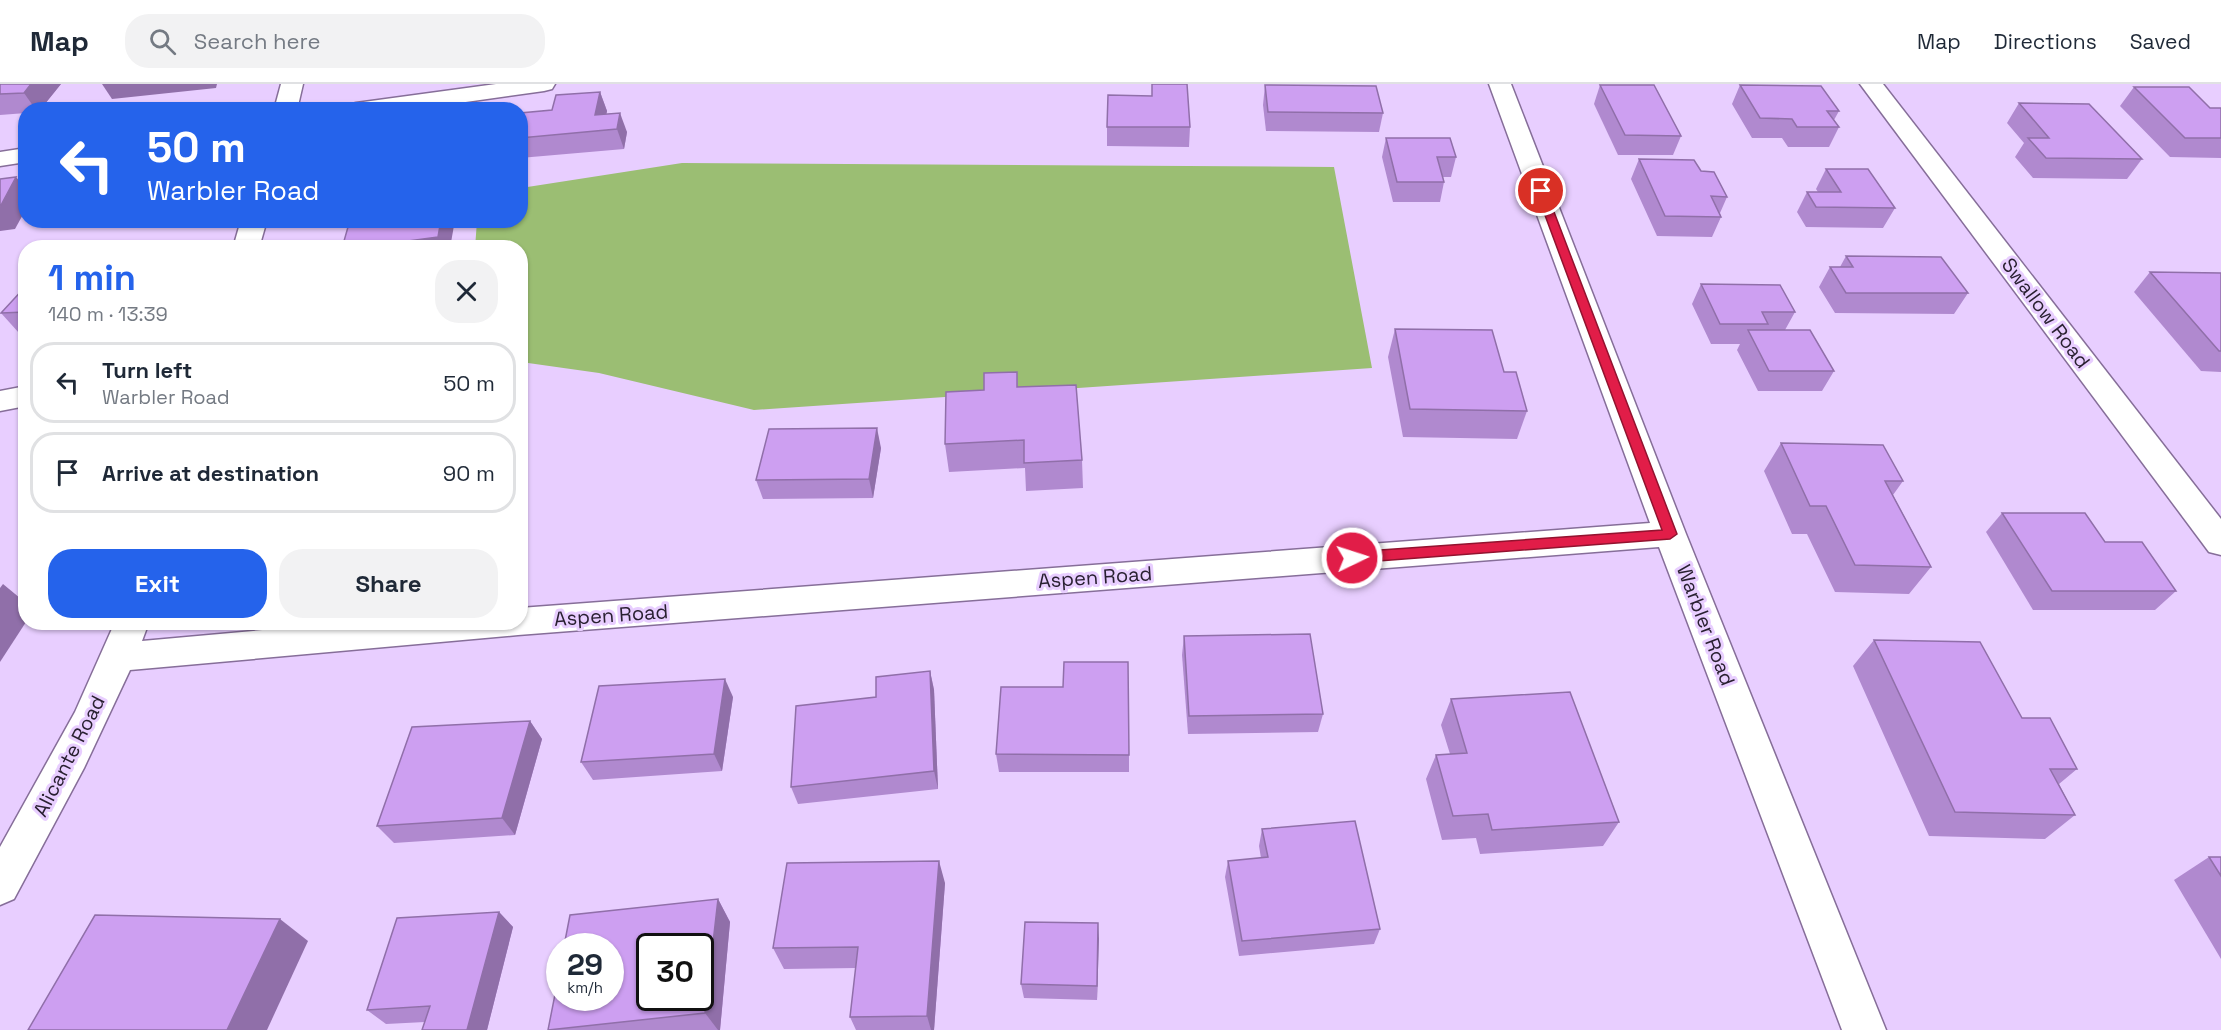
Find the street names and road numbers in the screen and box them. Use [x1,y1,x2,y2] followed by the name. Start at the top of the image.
[1996,253,2096,373] street label: Swallow Road
[1037,560,1153,594] street label: Aspen Road
[1671,561,1741,689] street label: Warbler Road
[553,598,669,632] street label: Aspen Road
[27,691,111,821] street label: Alicante Road

